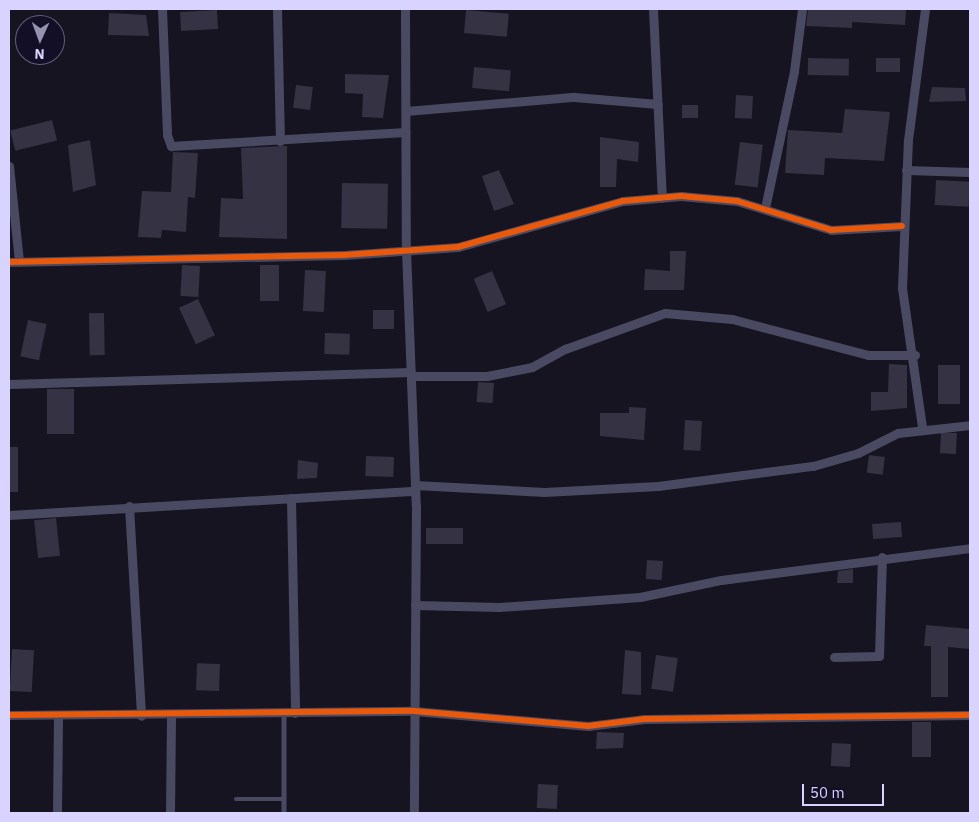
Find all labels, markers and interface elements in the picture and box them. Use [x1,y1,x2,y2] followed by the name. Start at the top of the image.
[15,15,65,65] north arrow
[34,45,45,63] text: N
[804,774,886,806] scale bar
[810,783,845,802] text: 50 m

